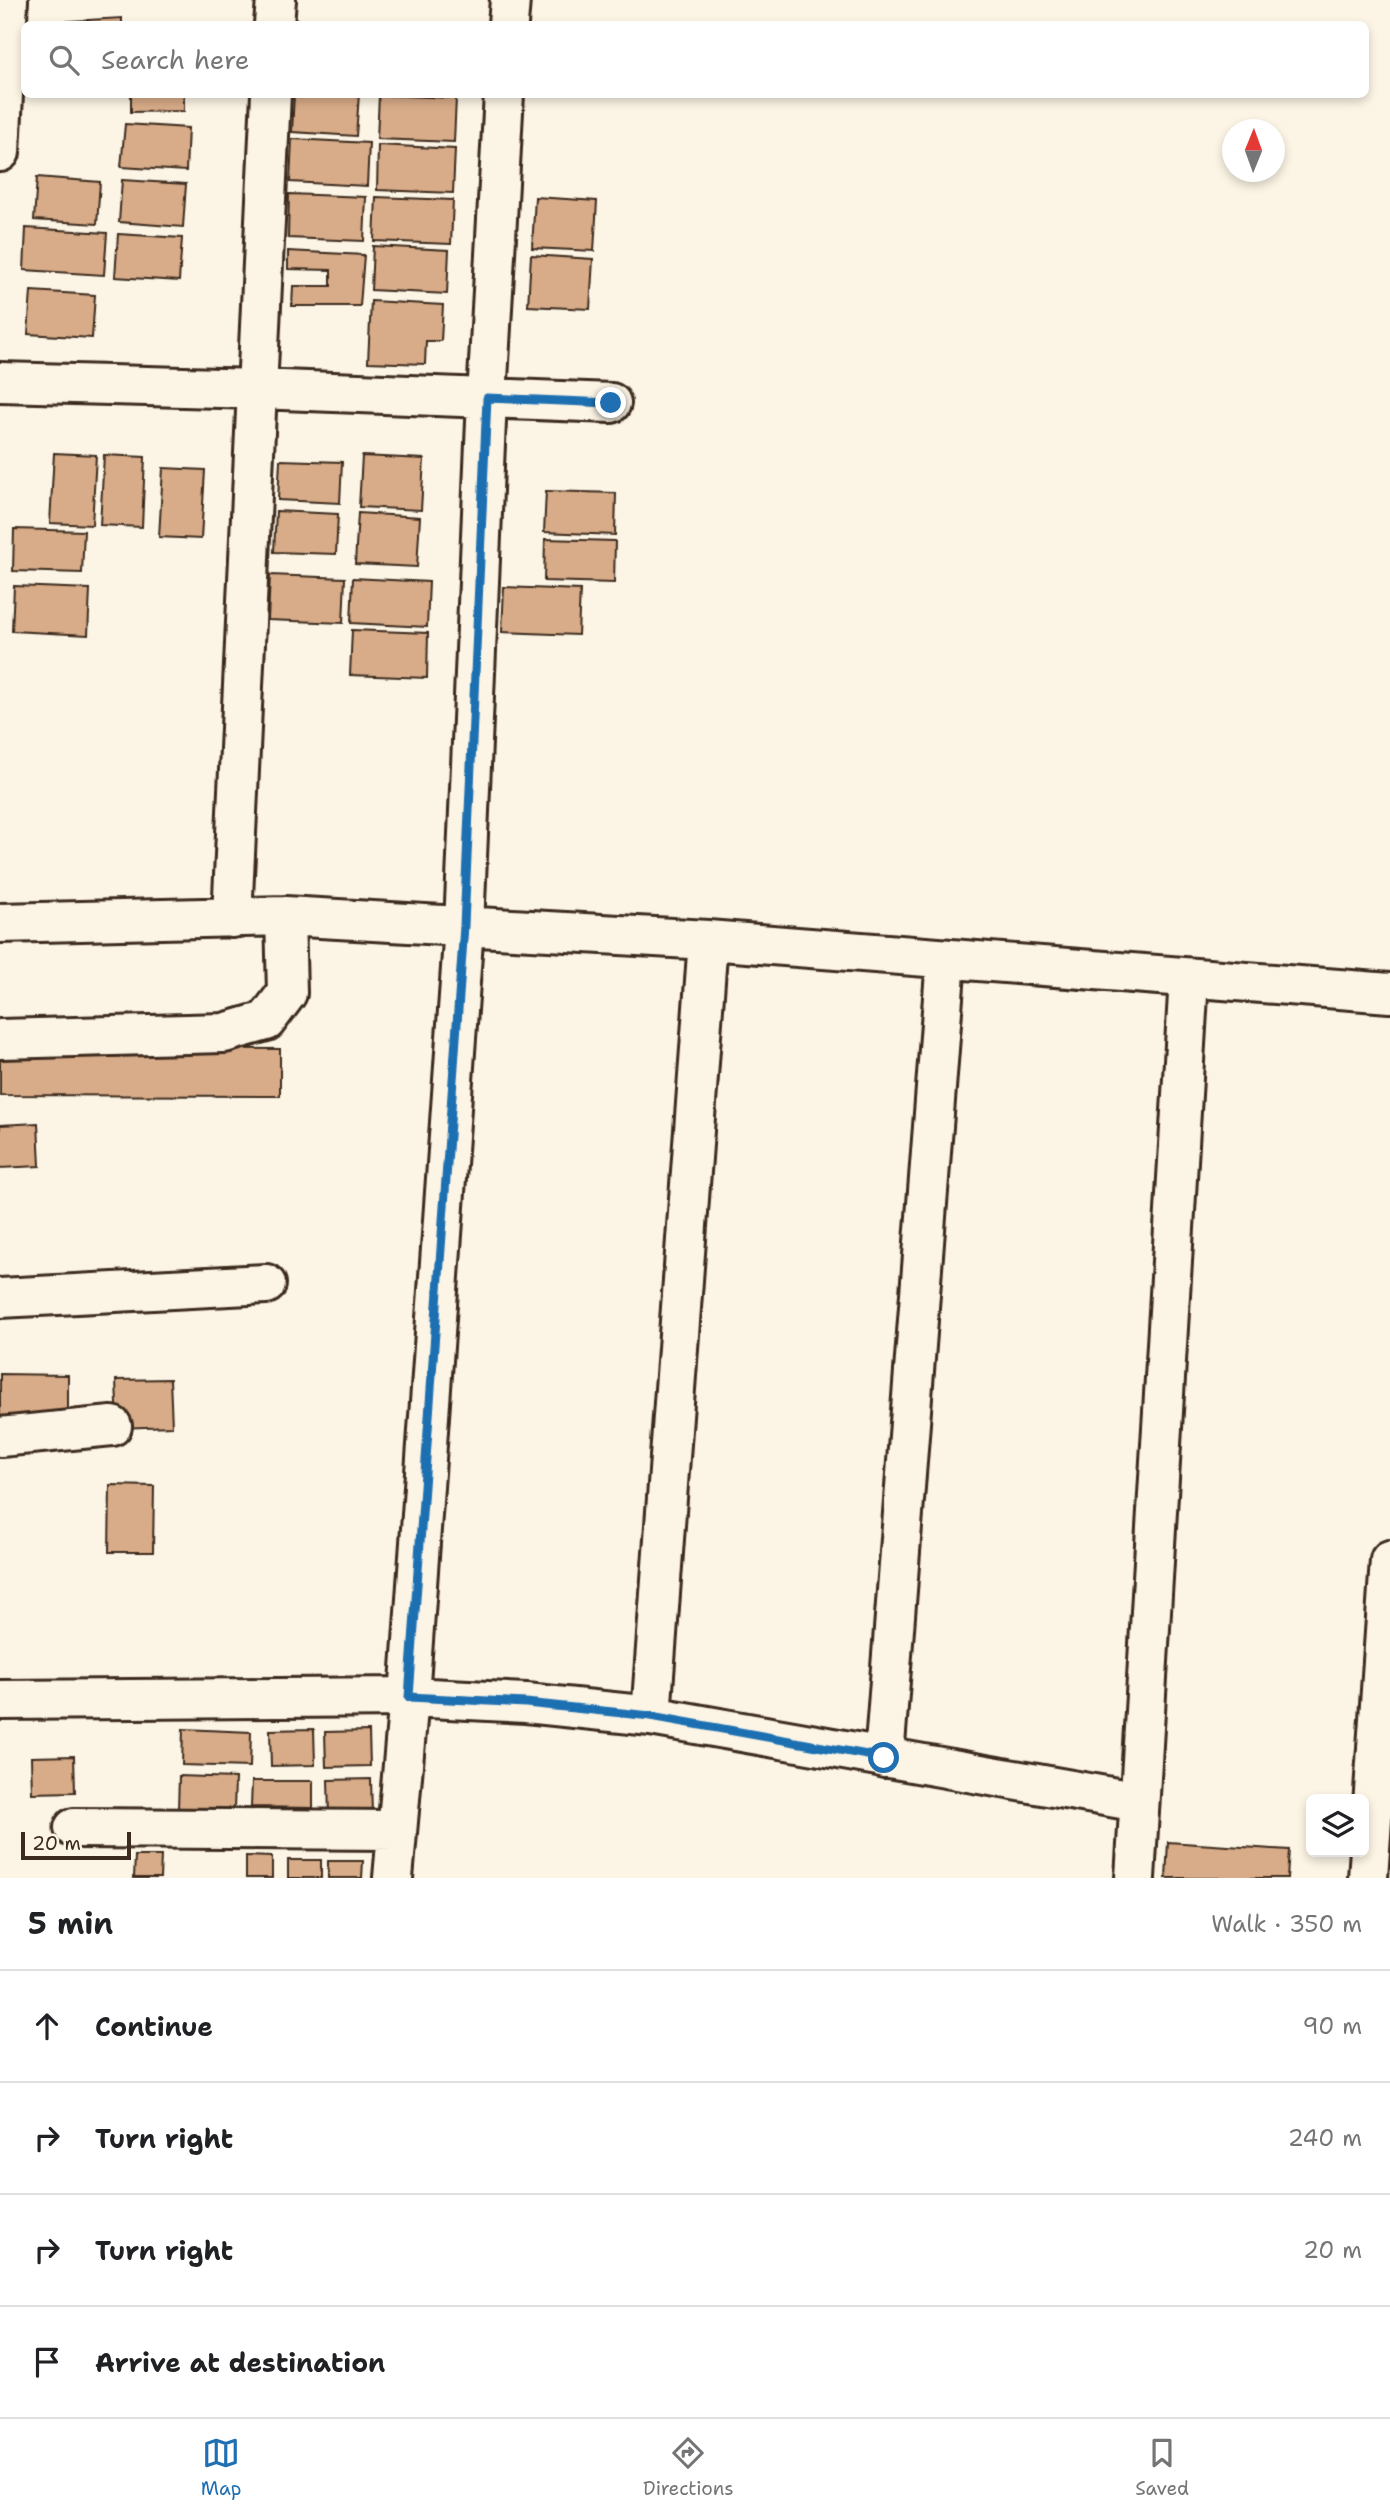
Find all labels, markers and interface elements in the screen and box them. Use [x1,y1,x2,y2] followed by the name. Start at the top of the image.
[21,21,1369,98] search box
[45,41,83,79] icon: search
[101,42,250,77] text: Search here
[1222,119,1285,182] north arrow
[595,387,626,418] route end
[868,1742,899,1773] route start
[1306,1794,1369,1857] map controls
[1306,1794,1369,1857] button: layers
[21,1829,131,1861] scale bar
[32,1831,81,1856] text: 20 m
[28,1903,113,1944] text: 5 min
[1211,1909,1362,1939] text: Walk · 350 m
[28,2007,66,2045] icon: ahead
[95,2009,213,2044] text: Continue
[1302,2011,1362,2041] text: 90 m
[28,2119,66,2157] icon: right
[95,2121,233,2156] text: Turn right
[1288,2123,1362,2153] text: 240 m
[28,2231,66,2269] icon: right
[95,2233,233,2268] text: Turn right
[1303,2235,1362,2265] text: 20 m
[28,2343,66,2381] icon: arrive
[95,2345,385,2380] text: Arrive at destination
[201,2434,241,2501] tab: Map
[643,2434,734,2501] tab: Directions
[1135,2434,1189,2501] tab: Saved

